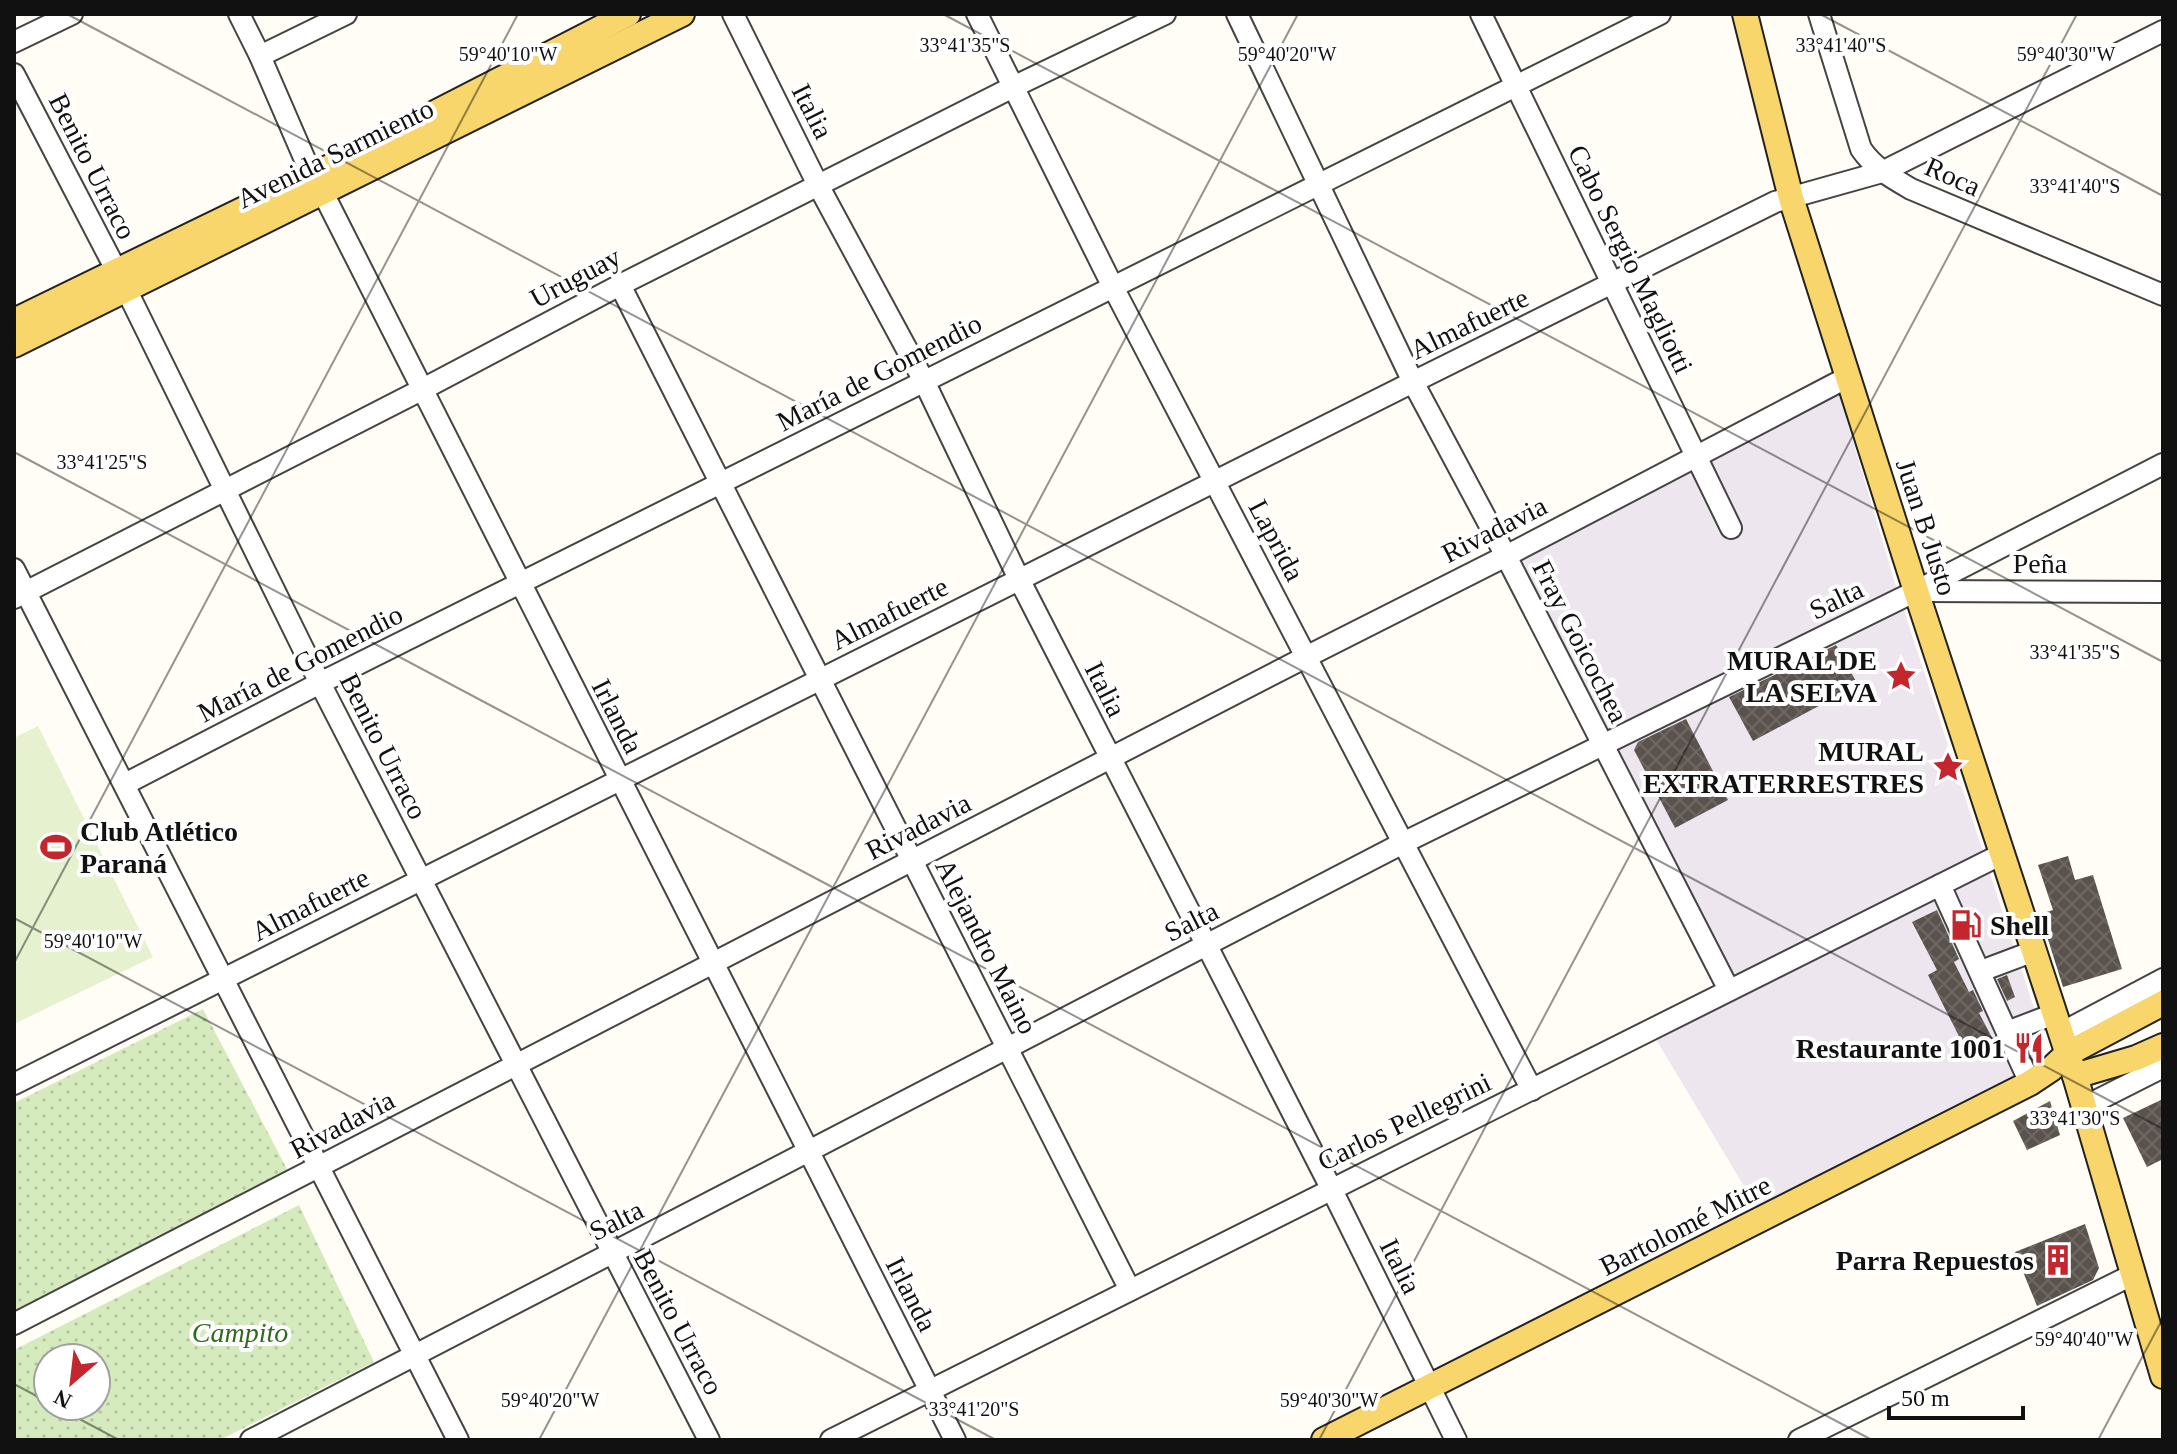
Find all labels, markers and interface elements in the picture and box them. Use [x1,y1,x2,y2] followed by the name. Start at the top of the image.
[920,34,1010,56] text: 33°41'35"S
[1796,34,1886,56] text: 33°41'40"S
[459,43,557,65] text: 59°40'10"W
[1238,43,1336,65] text: 59°40'20"W
[2017,43,2115,65] text: 59°40'30"W
[786,79,840,144] street label: Italia
[43,88,143,244] street label: Benito Urraco
[232,92,439,214] street label: Avenida Sarmiento
[1562,140,1699,379] street label: Cabo Sergio Magliotti
[1920,151,1986,203] street label: Roca
[2030,175,2120,197] text: 33°41'40"S
[525,241,626,314] street label: Uruguay
[1405,282,1533,365] street label: Almafuerte
[772,307,987,437] street label: María de Gomendio
[57,451,147,473] text: 33°41'25"S
[1890,455,1963,599] street label: Juan B Justo
[1437,490,1552,569] street label: Rivadavia
[1242,495,1311,586] street label: Laprida
[2013,548,2068,579] street label: Peña
[1526,555,1635,728] street label: Fray Goicochea
[825,571,953,656] street label: Almafuerte
[1804,573,1869,626] street label: Salta
[193,598,408,728] street label: María de Gomendio
[2030,641,2120,663] text: 33°41'35"S
[1727,645,1878,708] place label: MURAL DE LA SELVA
[1079,657,1133,722] street label: Italia
[1884,659,1918,693] place icon: MURAL DE LA SELVA
[334,668,434,824] street label: Benito Urraco
[586,674,650,759] street label: Irlanda
[1643,736,1924,799] place label: MURAL EXTRATERRESTRES
[1931,750,1965,784] place icon: MURAL EXTRATERRESTRES
[861,787,976,866] street label: Rivadavia
[80,816,238,879] place label: Club Atlético Paraná
[39,830,73,864] sports icon: Club Atlético Paraná
[929,854,1044,1039] street label: Alejandro Maino
[246,862,374,947] street label: Almafuerte
[1159,895,1224,948] street label: Salta
[1949,908,1983,942] fuel station icon: Shell
[1990,910,2049,941] place label: Shell
[44,930,142,952] text: 59°40'10"W
[2012,1031,2046,1065] restaurant icon: Restaurante 1001
[1796,1033,2005,1064] place label: Restaurante 1001
[1312,1066,1496,1177] street label: Carlos Pellegrini
[285,1084,400,1165] street label: Rivadavia
[2030,1107,2120,1129] text: 33°41'30"S
[1595,1169,1776,1282] street label: Bartolomé Mitre
[584,1194,649,1247] street label: Salta
[1374,1234,1428,1299] street label: Italia
[2041,1243,2075,1277] building icon: Parra Repuestos
[627,1245,730,1400] street label: Benito Urraco
[1836,1245,2034,1276] place label: Parra Repuestos
[880,1252,944,1337] street label: Irlanda
[192,1317,288,1348] park label: Campito
[2035,1328,2133,1350] text: 59°40'40"W
[32,1342,112,1422] north arrow
[1889,1370,2023,1420] scale bar
[50,1384,76,1414] text: N
[1901,1385,1950,1411] text: 50 m
[501,1389,599,1411] text: 59°40'20"W
[1280,1389,1378,1411] text: 59°40'30"W
[929,1398,1019,1420] text: 33°41'20"S

